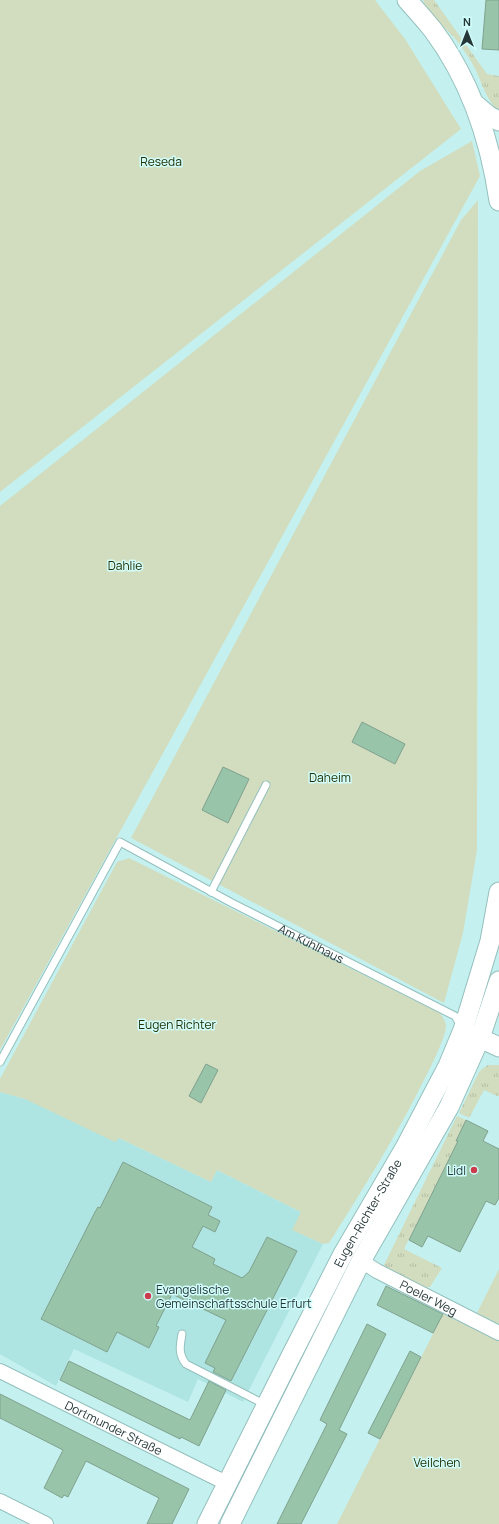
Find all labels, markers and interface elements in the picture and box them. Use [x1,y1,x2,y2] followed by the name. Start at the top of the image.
[447,12,487,52] north arrow
[463,14,471,29] text: N
[140,153,182,170] park label: Reseda
[108,557,142,574] park label: Dahlie
[309,769,351,786] park label: Daheim
[276,919,347,967] street label: Am Kühlhaus
[138,1016,216,1033] park label: Eugen Richter
[329,1156,405,1270] street label: Eugen-Richter-Straße
[447,1162,466,1179] place label: Lidl
[469,1165,479,1175] marker: Lidl
[397,1276,461,1319] street label: Poeler Weg
[156,1281,312,1312] place label: Evangelische Gemeinschaftsschule Erfurt
[143,1291,153,1301] marker: Evangelische Gemeinschaftsschule Erfurt
[62,1396,165,1459] street label: Dortmunder Straße
[414,1454,460,1471] park label: Veilchen

